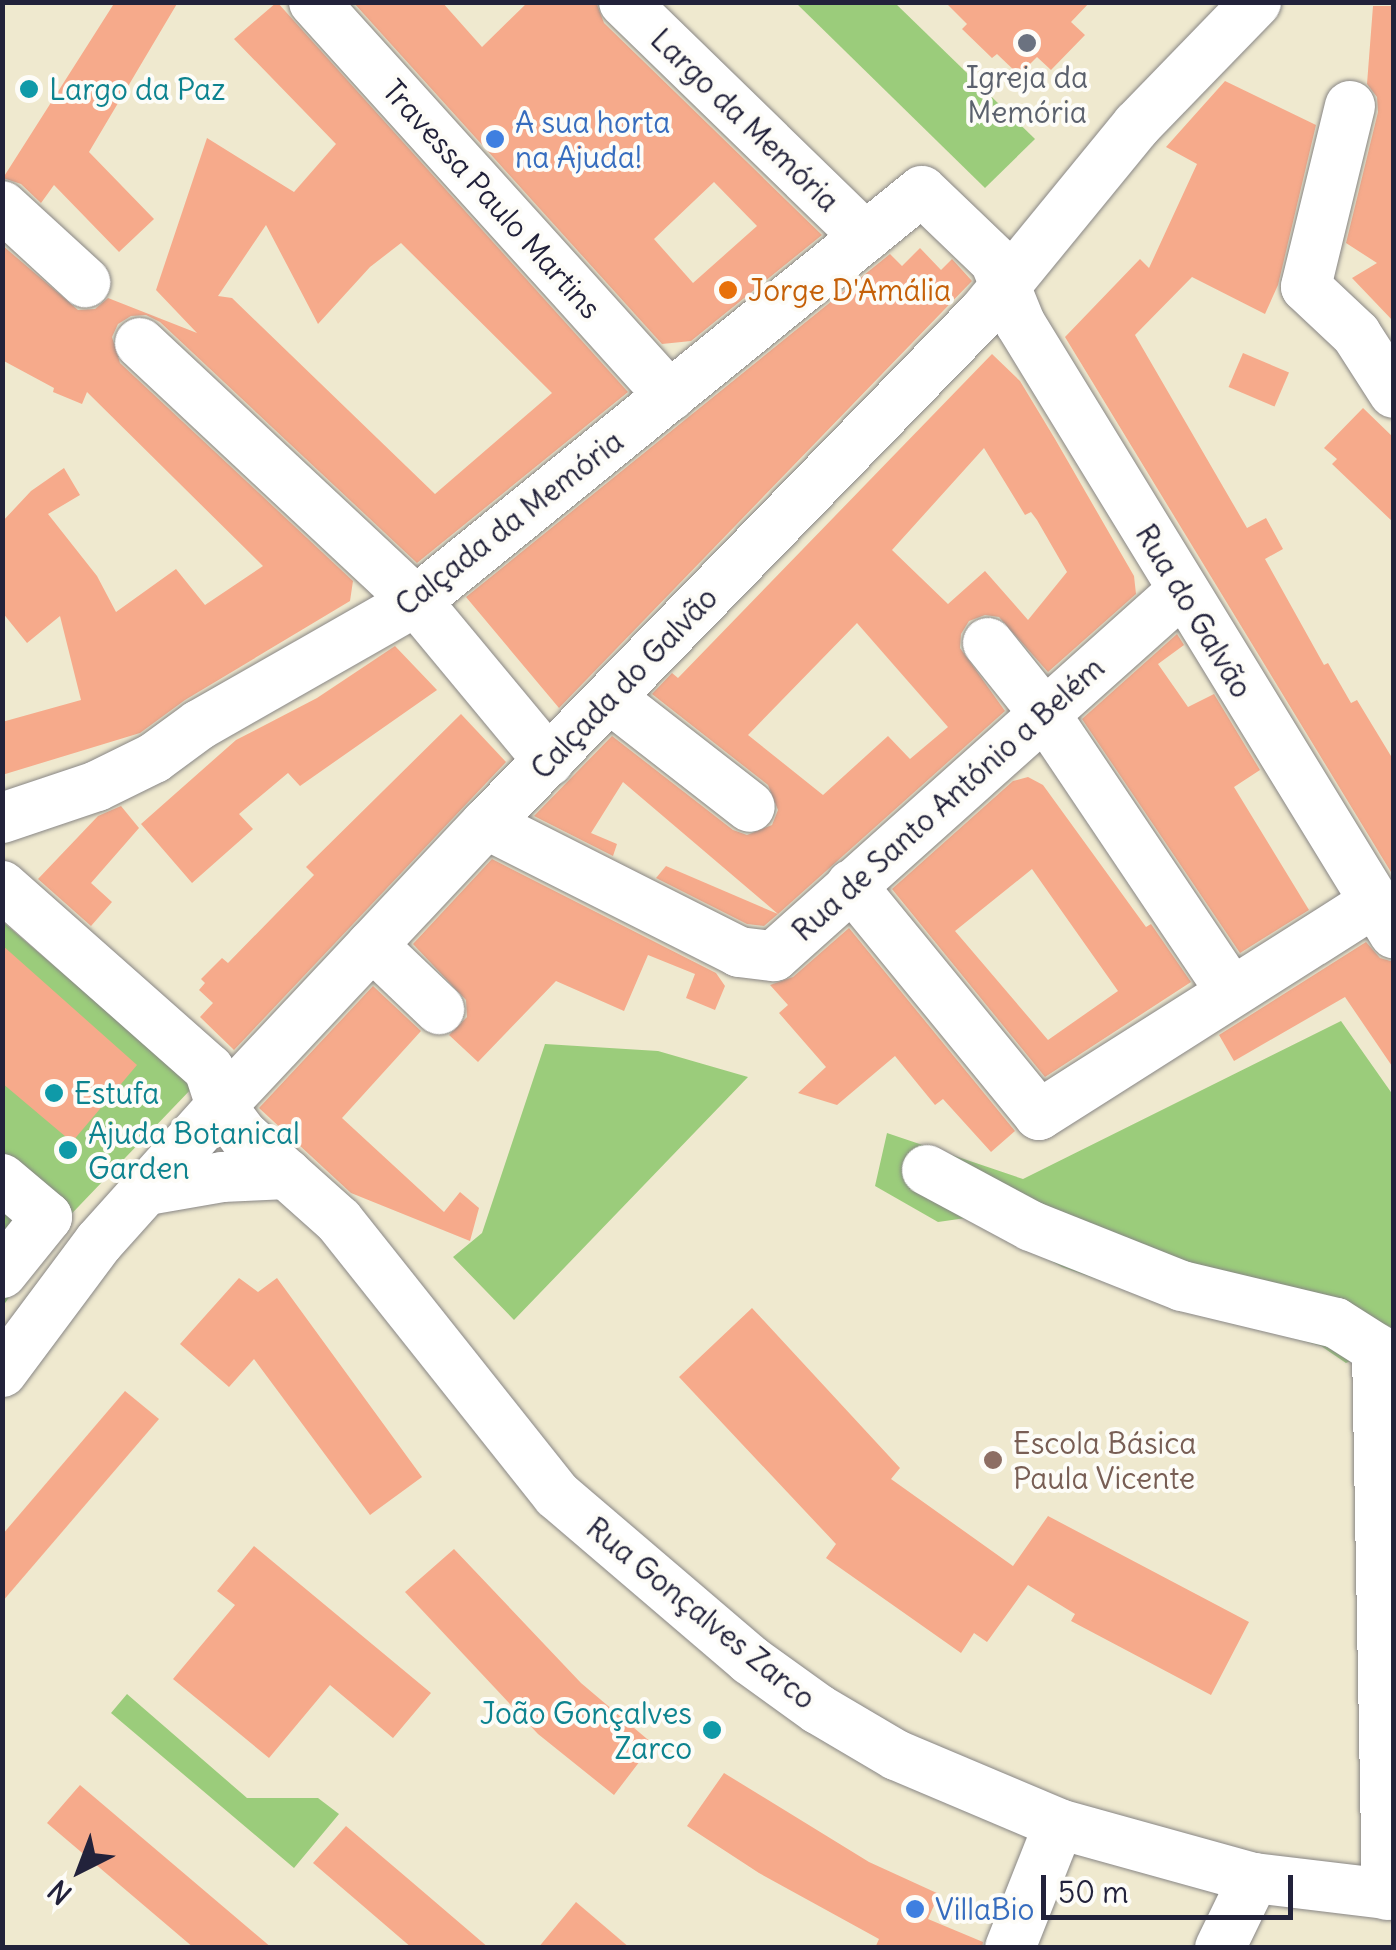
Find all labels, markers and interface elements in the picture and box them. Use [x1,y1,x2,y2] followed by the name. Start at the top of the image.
[644,21,846,219] street label: Largo da Memória
[1016,32,1038,54] marker: Igreja da Memória
[966,59,1088,130] place label: Igreja da Memória
[49,71,226,107] place label: Largo da Paz
[375,72,609,326] street label: Travessa Paulo Martins
[18,78,40,100] marker: Largo da Paz
[515,104,670,174] place label: A sua horta na Ajuda!
[484,128,506,150] marker: A sua horta na Ajuda!
[748,272,951,308] place label: Jorge D'Amália
[717,279,739,301] marker: Jorge D'Amália
[388,423,630,623] street label: Calçada da Memória
[1128,518,1260,704] street label: Rua do Galvão
[523,580,725,786] street label: Calçada do Galvão
[785,649,1111,949] street label: Rua de Santo António a Belém
[74,1075,159,1111] place label: Estufa
[43,1082,65,1104] marker: Estufa
[88,1115,300,1186] place label: Ajuda Botanical Garden
[57,1139,79,1161] marker: Ajuda Botanical Garden
[1013,1425,1196,1496] place label: Escola Básica Paula Vicente
[982,1449,1004,1471] marker: Escola Básica Paula Vicente
[579,1510,823,1716] street label: Rua Gonçalves Zarco
[480,1695,692,1766] place label: João Gonçalves Zarco
[701,1719,723,1741] marker: João Gonçalves Zarco
[30,1820,130,1920] north arrow
[1046,1855,1298,1917] scale bar
[41,1872,79,1912] text: N
[1058,1873,1128,1911] text: 50 m
[935,1891,1034,1927] place label: VillaBio
[904,1898,926,1920] marker: VillaBio

